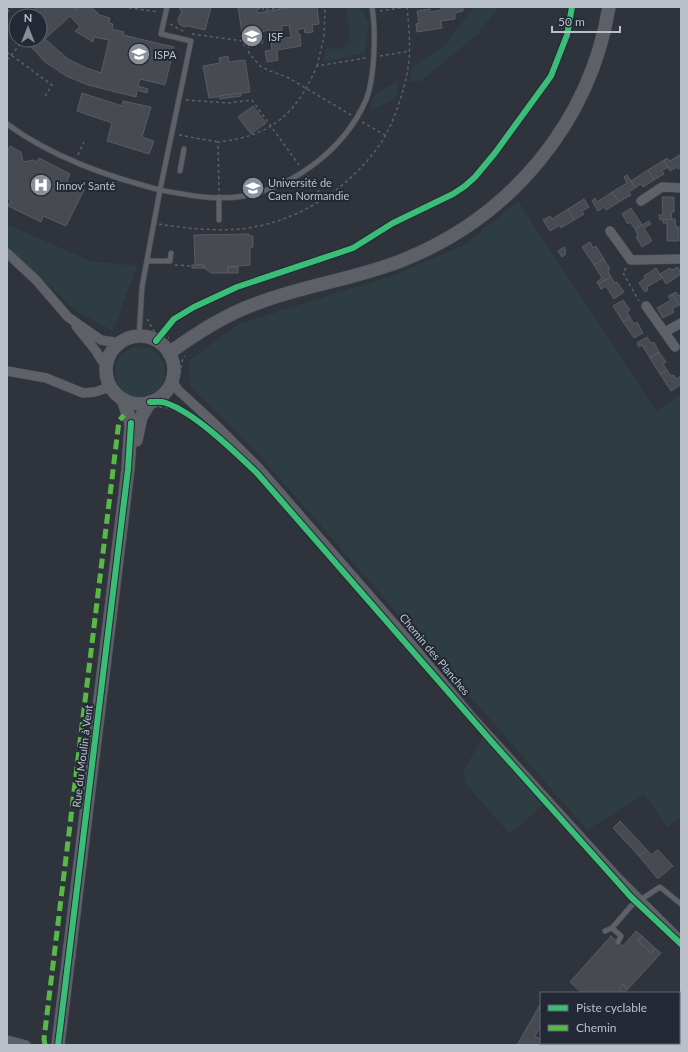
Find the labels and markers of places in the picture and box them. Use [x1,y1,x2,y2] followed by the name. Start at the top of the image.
[239,23,265,49] school or university icon: ISF
[268,30,283,43] place label: ISF
[126,41,152,67] school or university icon: ISPA
[154,48,177,61] place label: ISPA
[28,172,54,198] hospital icon: Innov' Santé
[240,175,266,201] school or university icon: Université de Caen Normandie
[268,176,349,202] place label: Université de Caen Normandie
[56,179,115,192] place label: Innov' Santé

